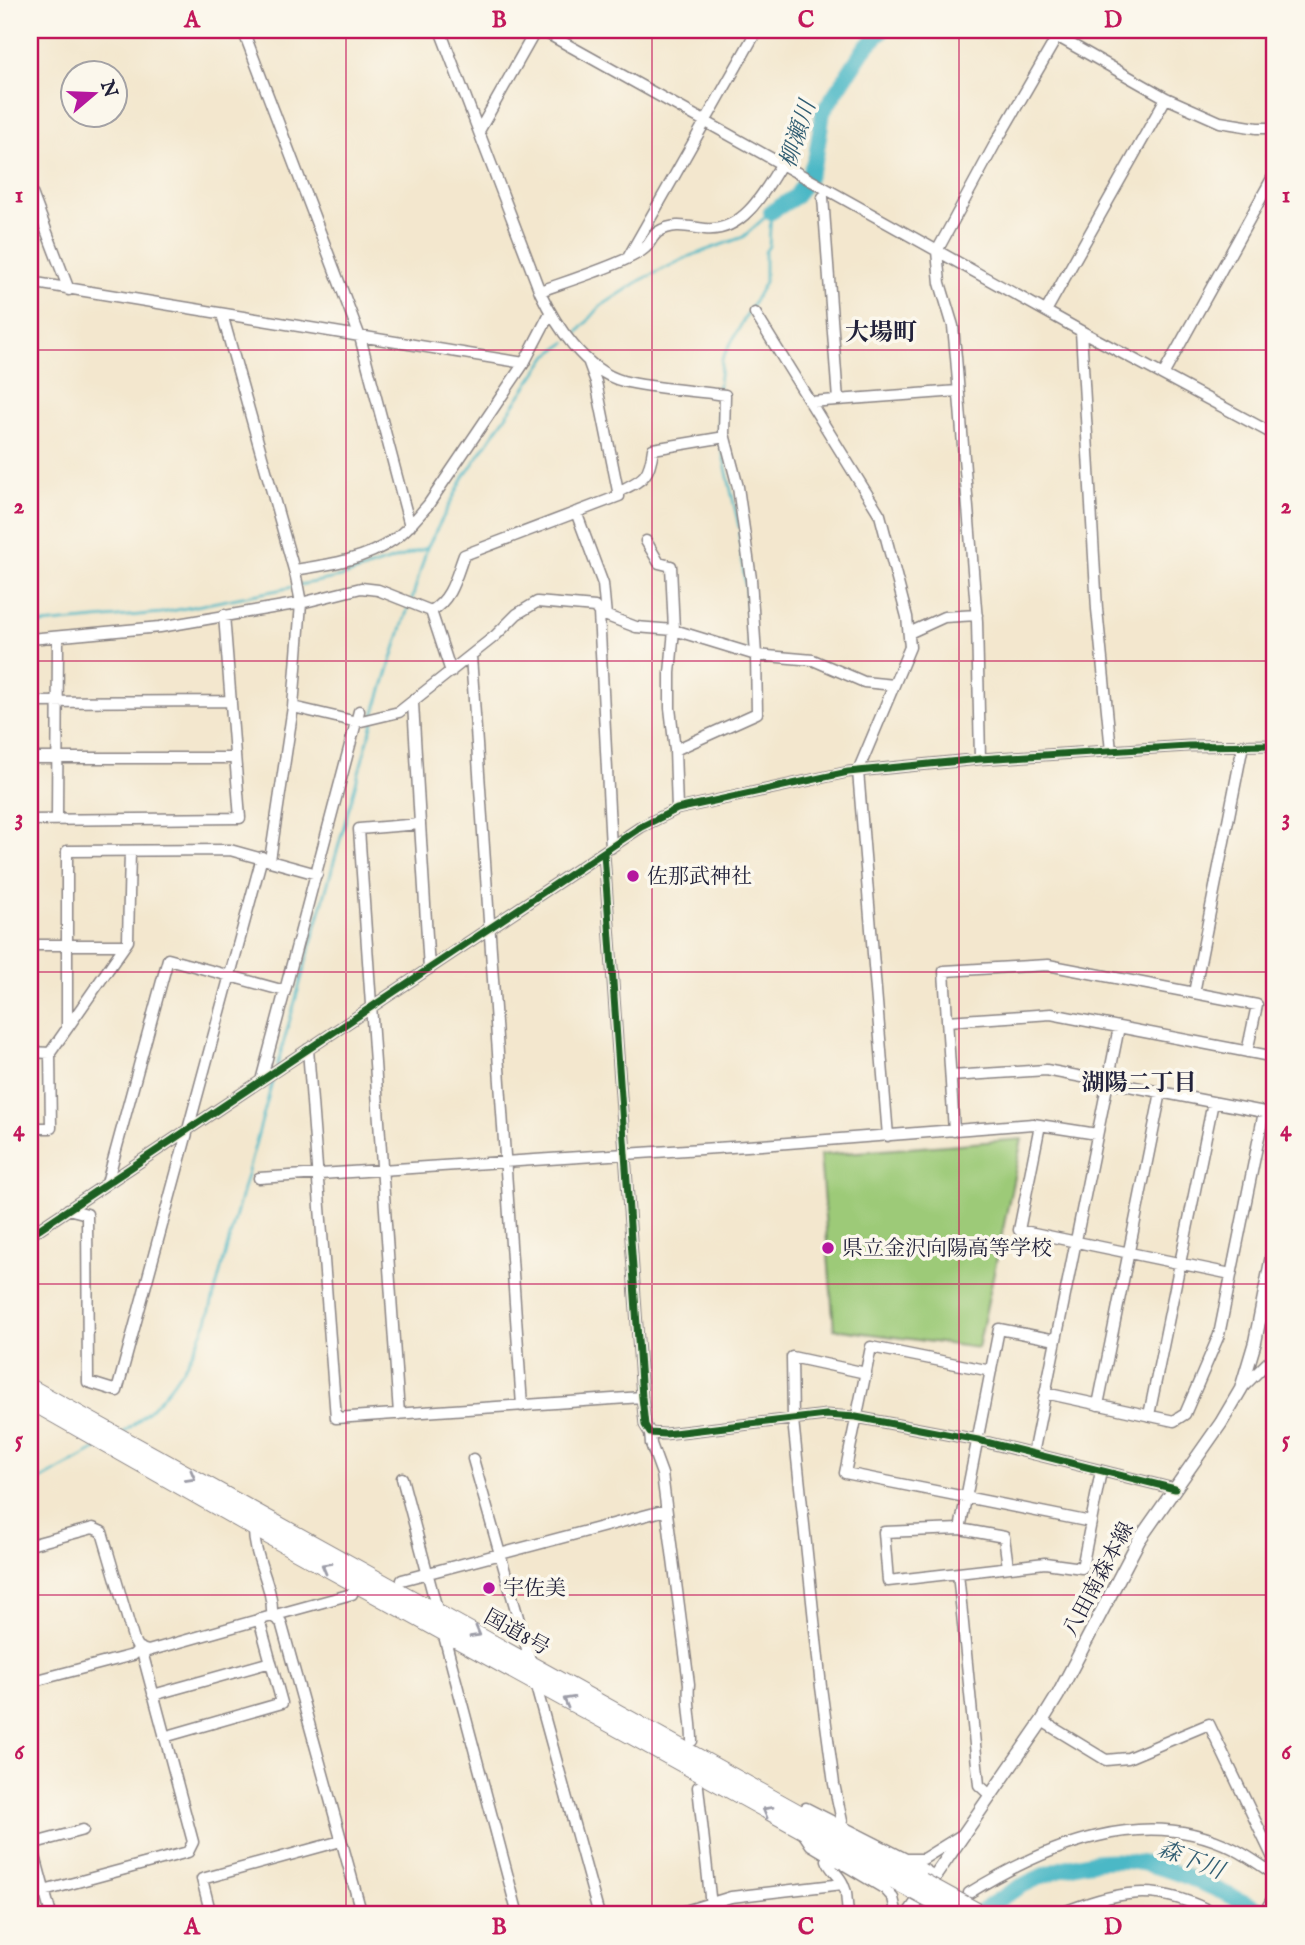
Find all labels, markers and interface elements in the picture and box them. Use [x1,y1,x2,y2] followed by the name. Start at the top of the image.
[183,6,201,35] text: A
[491,6,507,35] text: B
[798,6,815,35] text: C
[1104,6,1122,35] text: D
[60,60,130,130] north arrow
[94,76,122,101] text: N
[774,94,824,172] water label: 柳瀬川
[15,181,23,210] text: 1
[1282,181,1290,210] text: 1
[845,318,917,349] district label: 大場町
[14,492,25,521] text: 2
[1281,492,1292,521] text: 2
[15,804,23,833] text: 3
[1282,804,1290,833] text: 3
[647,864,752,891] place label: 佐那武神社
[625,868,641,884] marker: 佐那武神社
[1082,1069,1197,1098] district label: 湖陽二丁目
[13,1115,25,1144] text: 4
[1280,1115,1292,1144] text: 4
[842,1236,1052,1263] place label: 県立金沢向陽高等学校
[820,1240,836,1256] marker: 県立金沢向陽高等学校
[15,1426,24,1455] text: 5
[1282,1426,1291,1455] text: 5
[184,1469,196,1482] one-way arrow
[1058,1518,1141,1642] street label: 八田南森本線
[321,1562,334,1575] one-way arrow
[503,1576,566,1603] place label: 宇佐美
[481,1580,497,1596] marker: 宇佐美
[479,1604,554,1662] street label: 国道8号
[469,1625,482,1638] one-way arrow
[563,1696,575,1709] one-way arrow
[14,1738,25,1767] text: 6
[1281,1738,1292,1767] text: 6
[762,1806,775,1819] one-way arrow
[1153,1834,1231,1887] water label: 森下川
[183,1913,201,1942] text: A
[491,1913,507,1942] text: B
[798,1913,815,1942] text: C
[1104,1913,1122,1942] text: D

